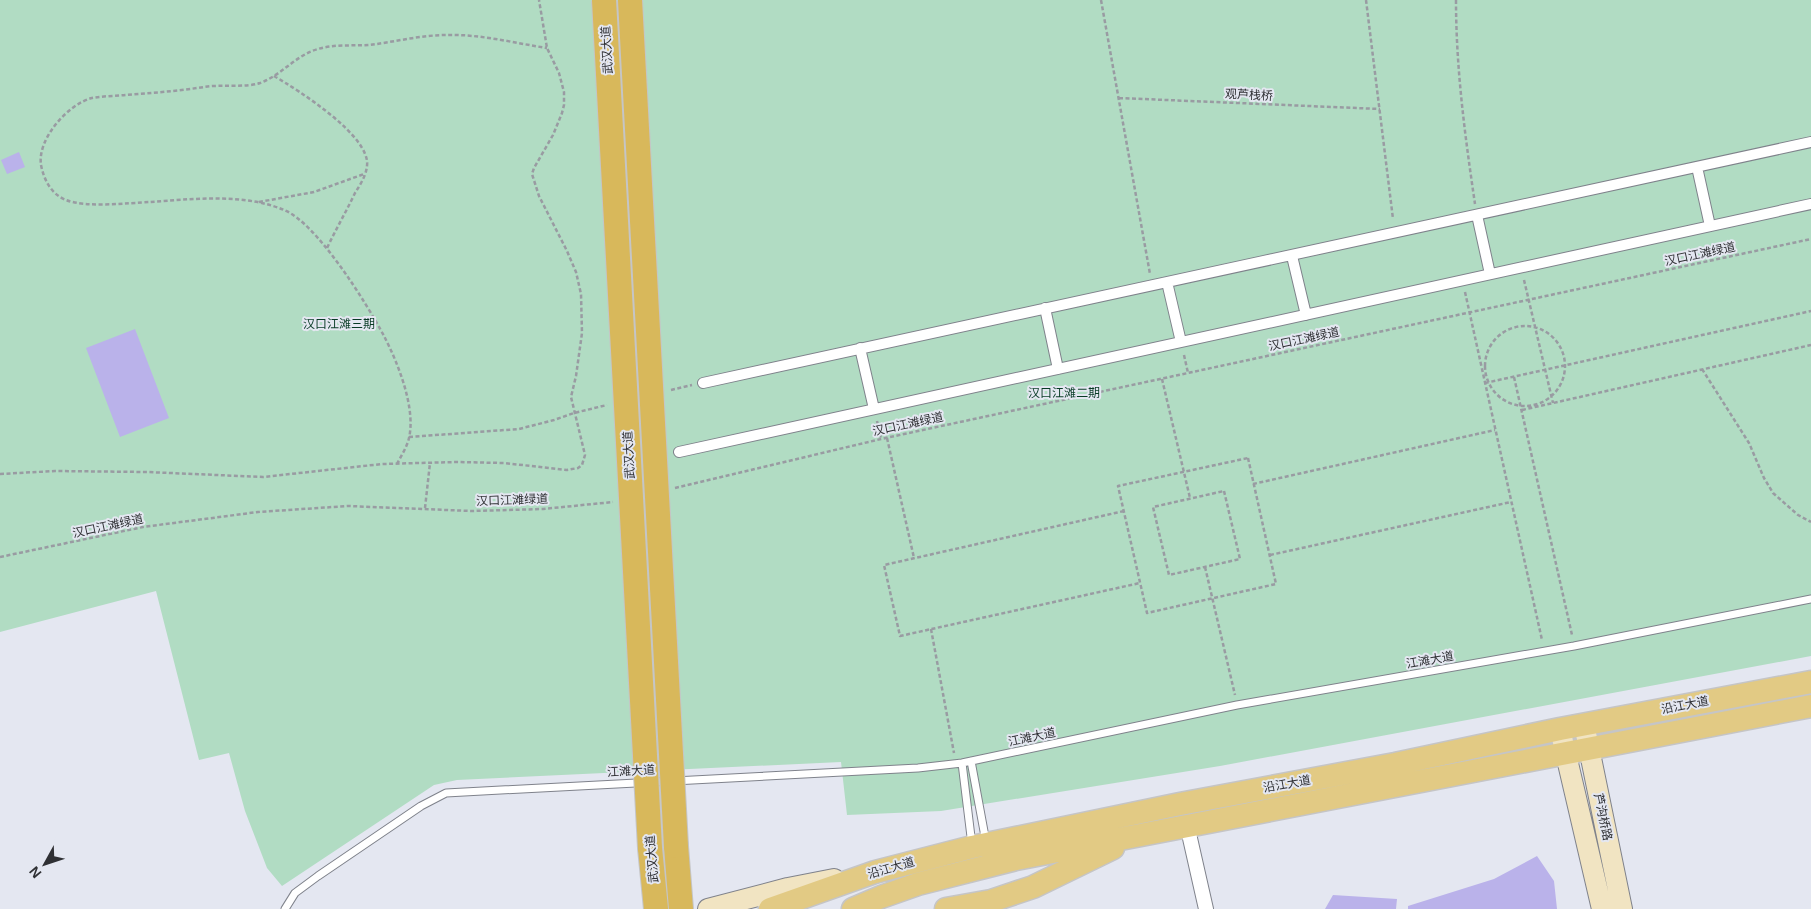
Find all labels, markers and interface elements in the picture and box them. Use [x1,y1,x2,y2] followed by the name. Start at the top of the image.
[599,26,615,74] street label: 武汉大道
[1225,87,1273,103] street label: 观芦栈桥
[1663,240,1737,268] street label: 汉口江滩绿道
[303,317,375,331] park label: 汉口江滩三期
[1267,325,1341,353] street label: 汉口江滩绿道
[1028,386,1100,400] park label: 汉口江滩二期
[871,410,945,438] street label: 汉口江滩绿道
[621,431,637,479] street label: 武汉大道
[476,492,548,508] street label: 汉口江滩绿道
[71,512,145,540] street label: 汉口江滩绿道
[1405,649,1455,671] street label: 江滩大道
[1660,694,1710,716] street label: 沿江大道
[1007,725,1057,749] street label: 江滩大道
[607,763,655,779] street label: 江滩大道
[1262,773,1312,795] street label: 沿江大道
[1591,792,1615,842] street label: 芦沟桥路
[643,834,661,884] street label: 武汉大道
[20,839,70,889] north arrow
[866,855,916,881] street label: 沿江大道
[26,863,44,881] text: N

